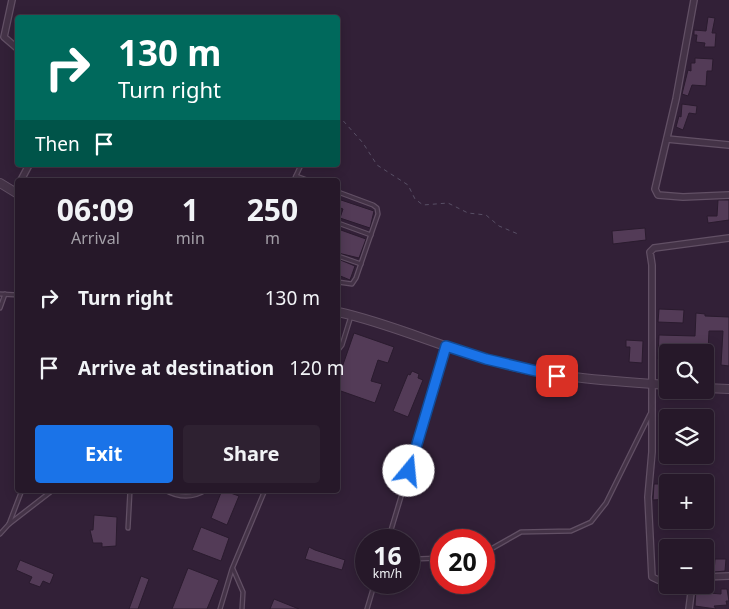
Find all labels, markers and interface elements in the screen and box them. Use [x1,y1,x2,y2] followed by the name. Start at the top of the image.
[118,29,221,76] text: 130 m
[35,35,100,100] icon: right
[118,74,221,104] text: Turn right
[90,130,118,158] icon: arrive
[35,131,80,157] text: Then
[57,189,134,230] text: 06:09
[182,189,199,230] text: 1
[247,189,298,230] text: 250
[71,227,120,249] text: Arrival
[176,227,205,249] text: min
[265,227,280,249] text: m
[35,284,63,312] icon: right
[78,285,173,311] text: Turn right
[265,285,320,311] text: 130 m
[659,344,714,594] map controls
[659,344,714,399] button: search
[35,354,63,382] icon: arrive
[78,355,274,381] text: Arrive at destination
[289,355,345,381] text: 120 m
[536,355,578,397] pin
[543,362,571,390] icon: arrive
[659,409,714,464] button: layers
[35,425,173,483] button: Exit
[183,425,320,483] button: Share
[382,444,434,496] position arrow
[659,474,714,529] button: +
[430,529,495,594] speed limit sign: 20
[373,538,402,572] text: 16
[659,539,714,594] button: −
[373,565,402,582] text: km/h

